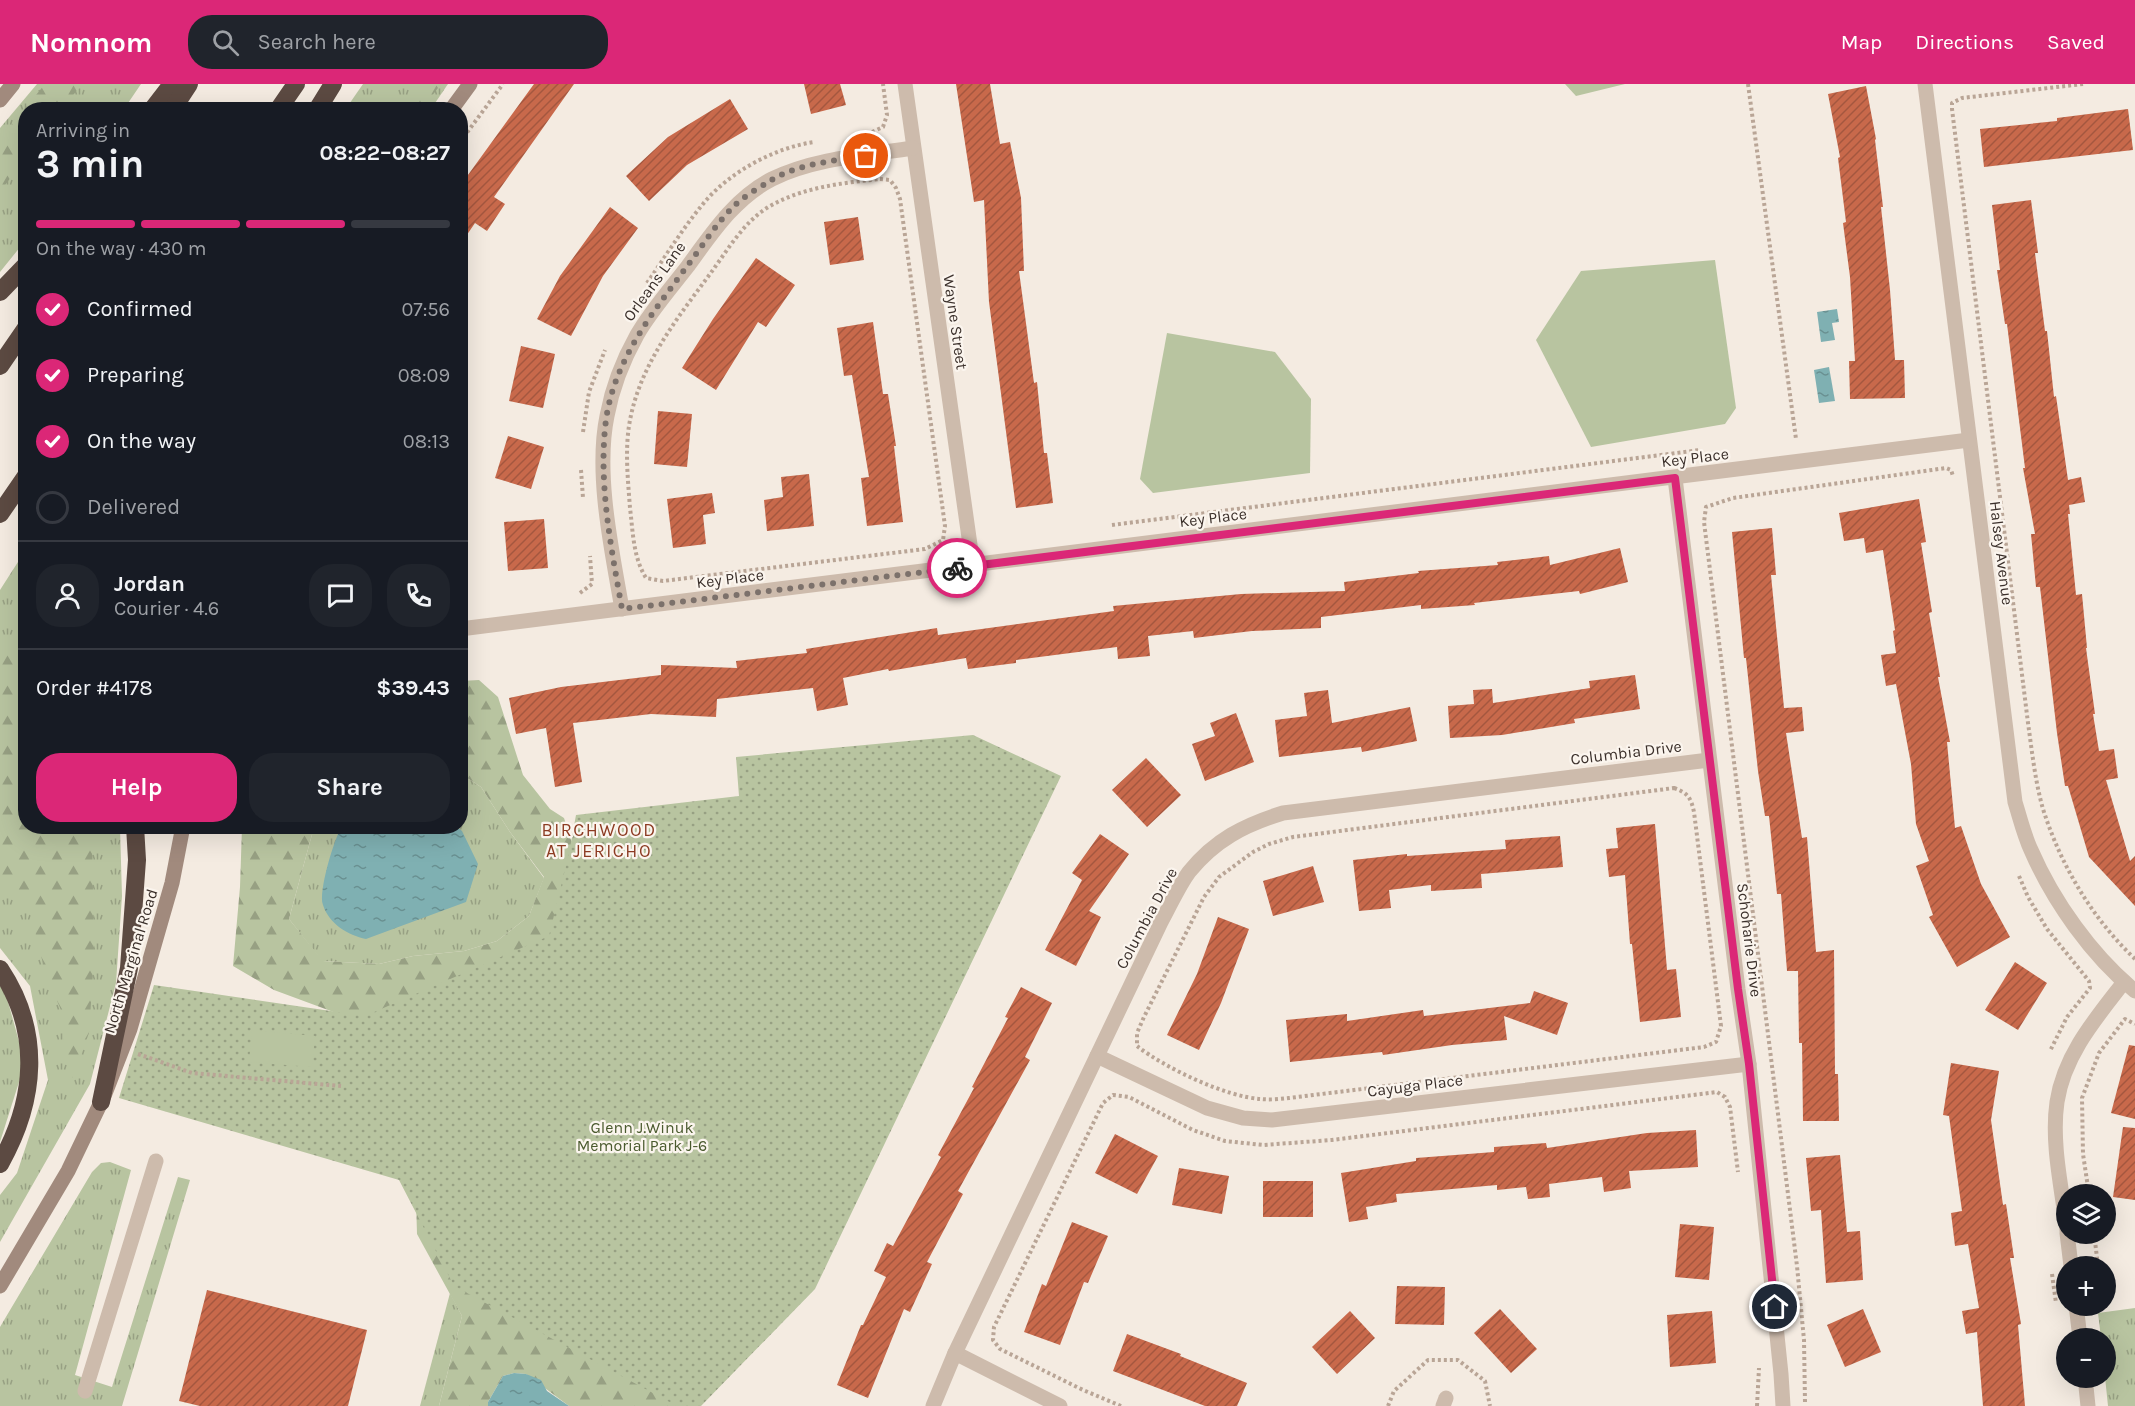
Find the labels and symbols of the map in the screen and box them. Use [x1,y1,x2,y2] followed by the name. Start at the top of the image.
[840,130,891,181] pin
[619,238,690,325] street label: Orleans Lane
[939,273,972,371] street label: Wayne Street
[1660,444,1730,471] street label: Key Place
[1986,500,2017,606] street label: Halsey Avenue
[1178,504,1248,531] street label: Key Place
[927,538,987,598] courier
[695,565,765,592] street label: Key Place
[1569,736,1683,769] street label: Columbia Drive
[541,819,657,862] district label: BIRCHWOOD AT JERICHO
[1112,864,1181,972] street label: Columbia Drive
[1733,882,1766,998] street label: Schoharie Drive
[99,887,162,1036] street label: North Marginal Road
[1366,1070,1464,1101] street label: Cayuga Place
[577,1118,707,1155] park label: Glenn J.Winuk Memorial Park J-6
[1749,1281,1800,1332] pin

